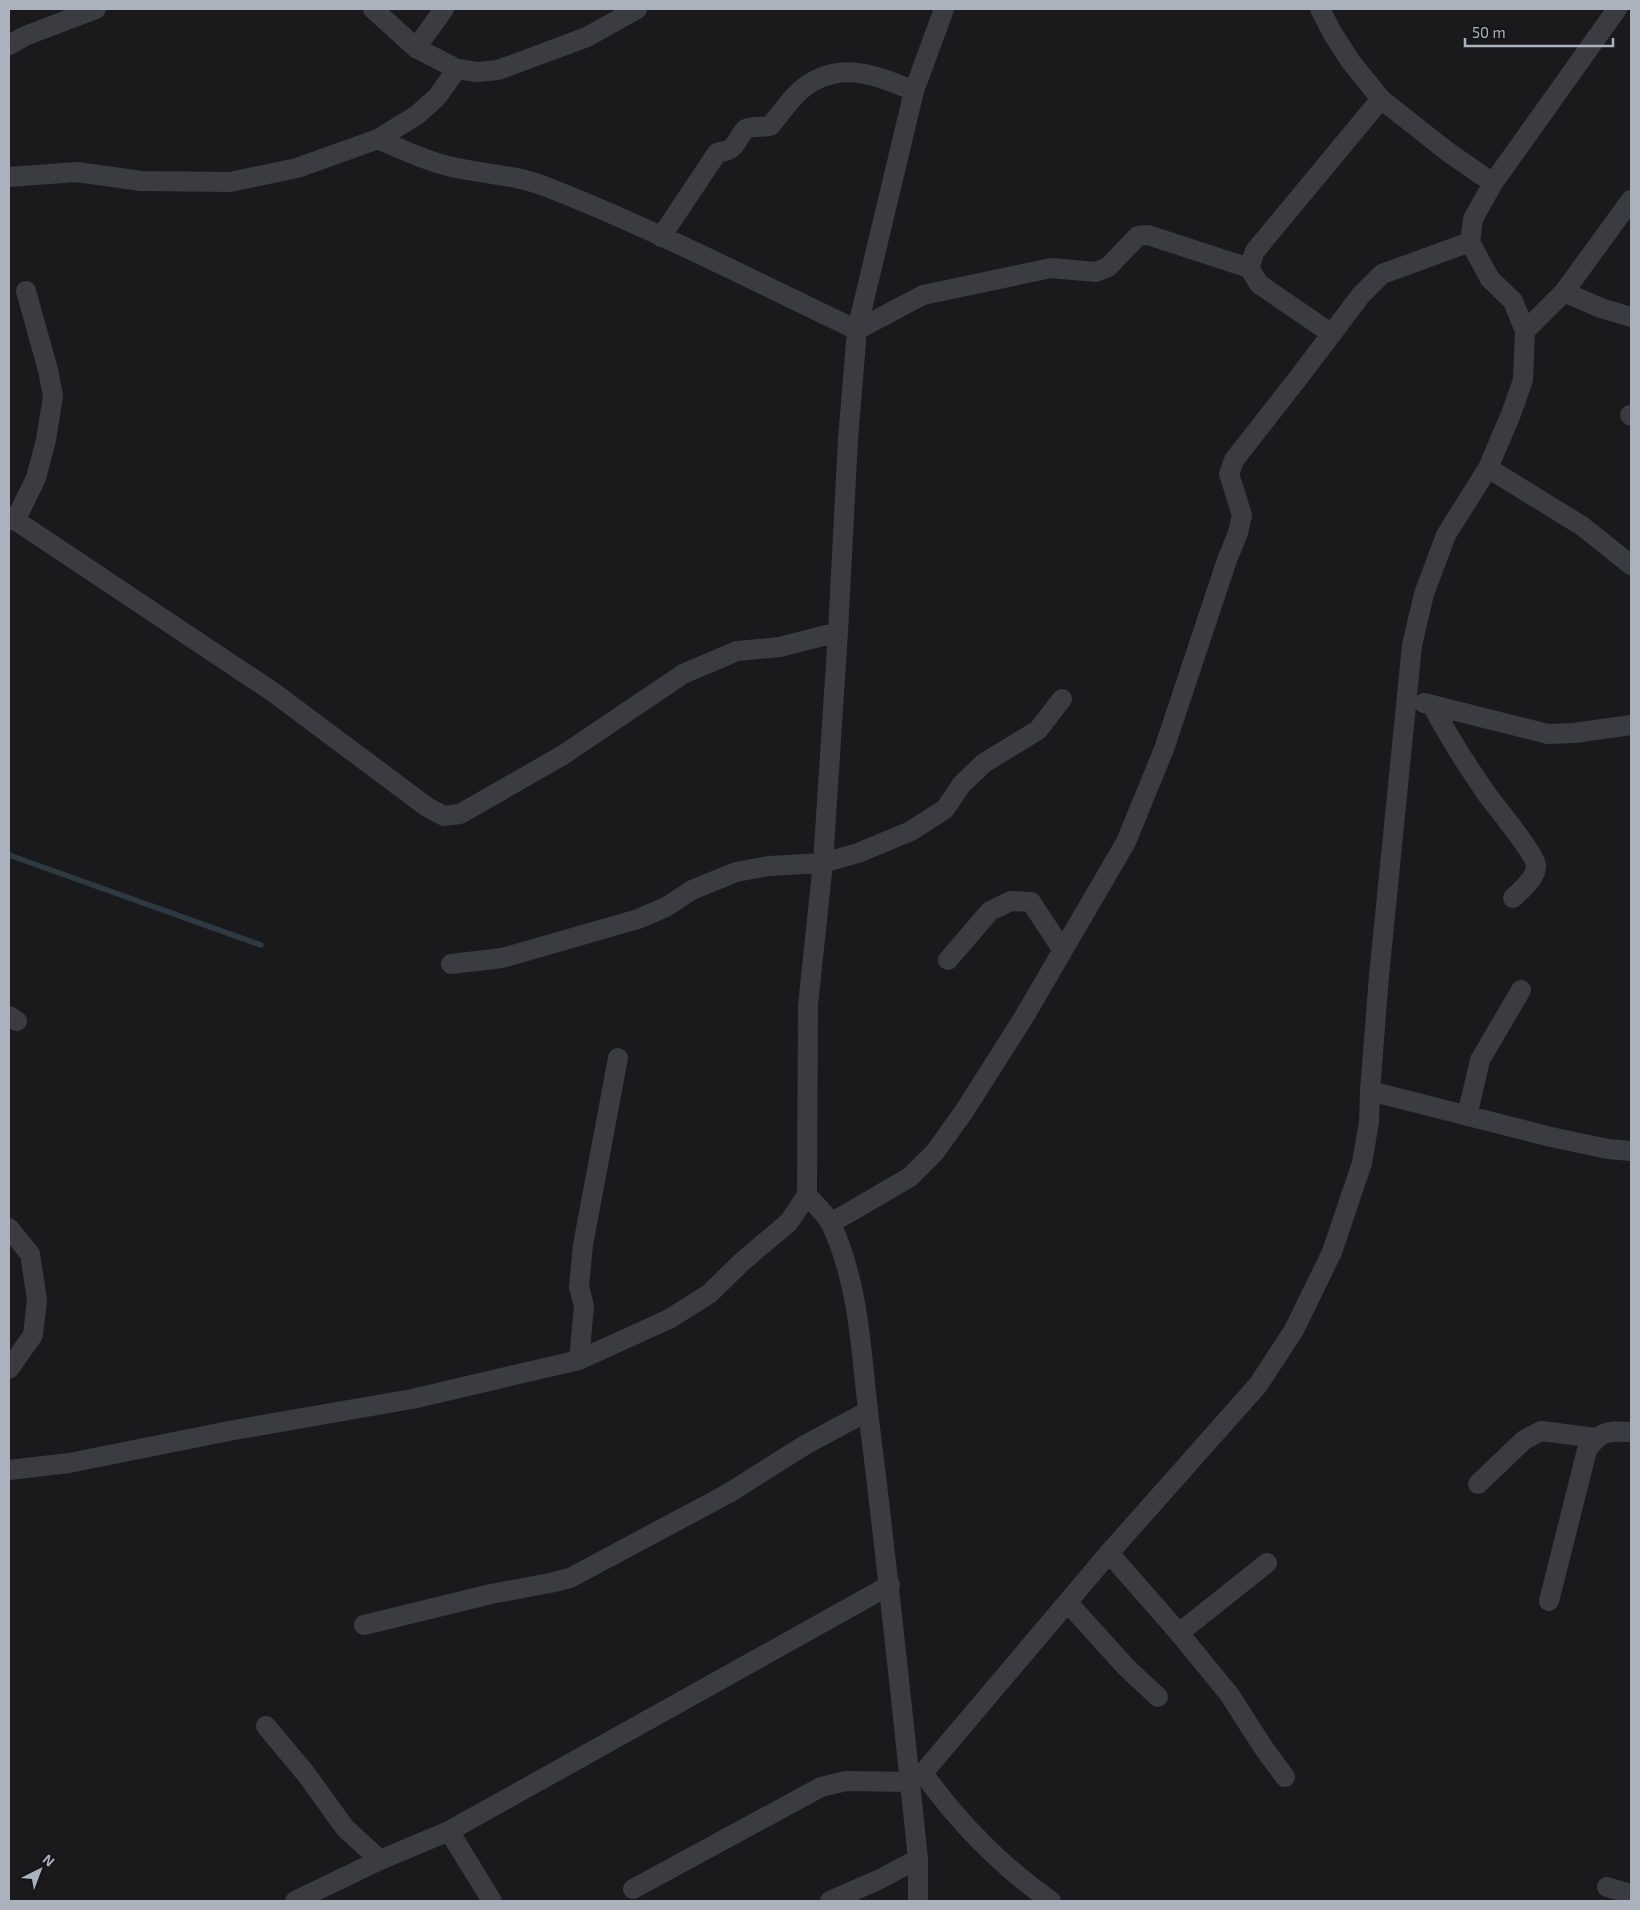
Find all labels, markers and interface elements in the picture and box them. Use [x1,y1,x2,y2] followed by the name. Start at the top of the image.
[1465,15,1612,47] scale bar
[1472,23,1506,41] text: 50 m
[15,1845,65,1895] north arrow
[40,1850,58,1870] text: N

